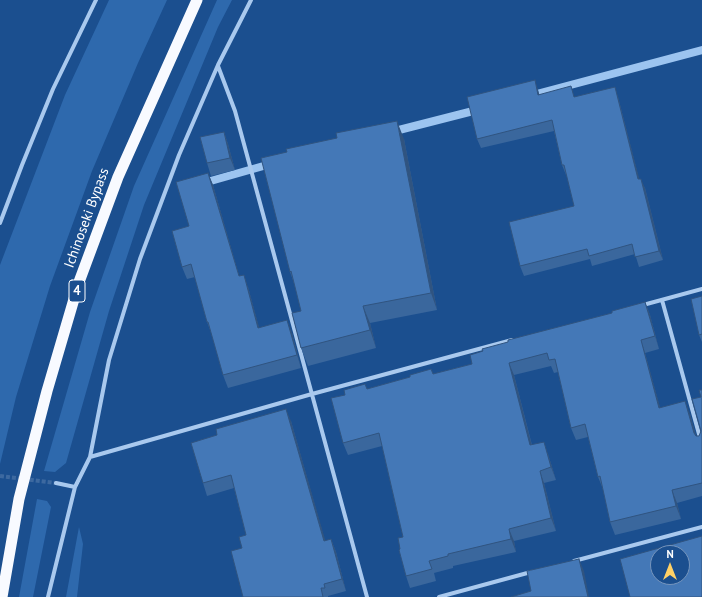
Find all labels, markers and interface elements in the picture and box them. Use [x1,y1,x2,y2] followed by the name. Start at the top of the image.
[61,166,113,270] street label: Ichinoseki Bypass
[69,280,85,302] road number: 4
[650,545,690,585] north arrow
[666,547,674,561] text: N

